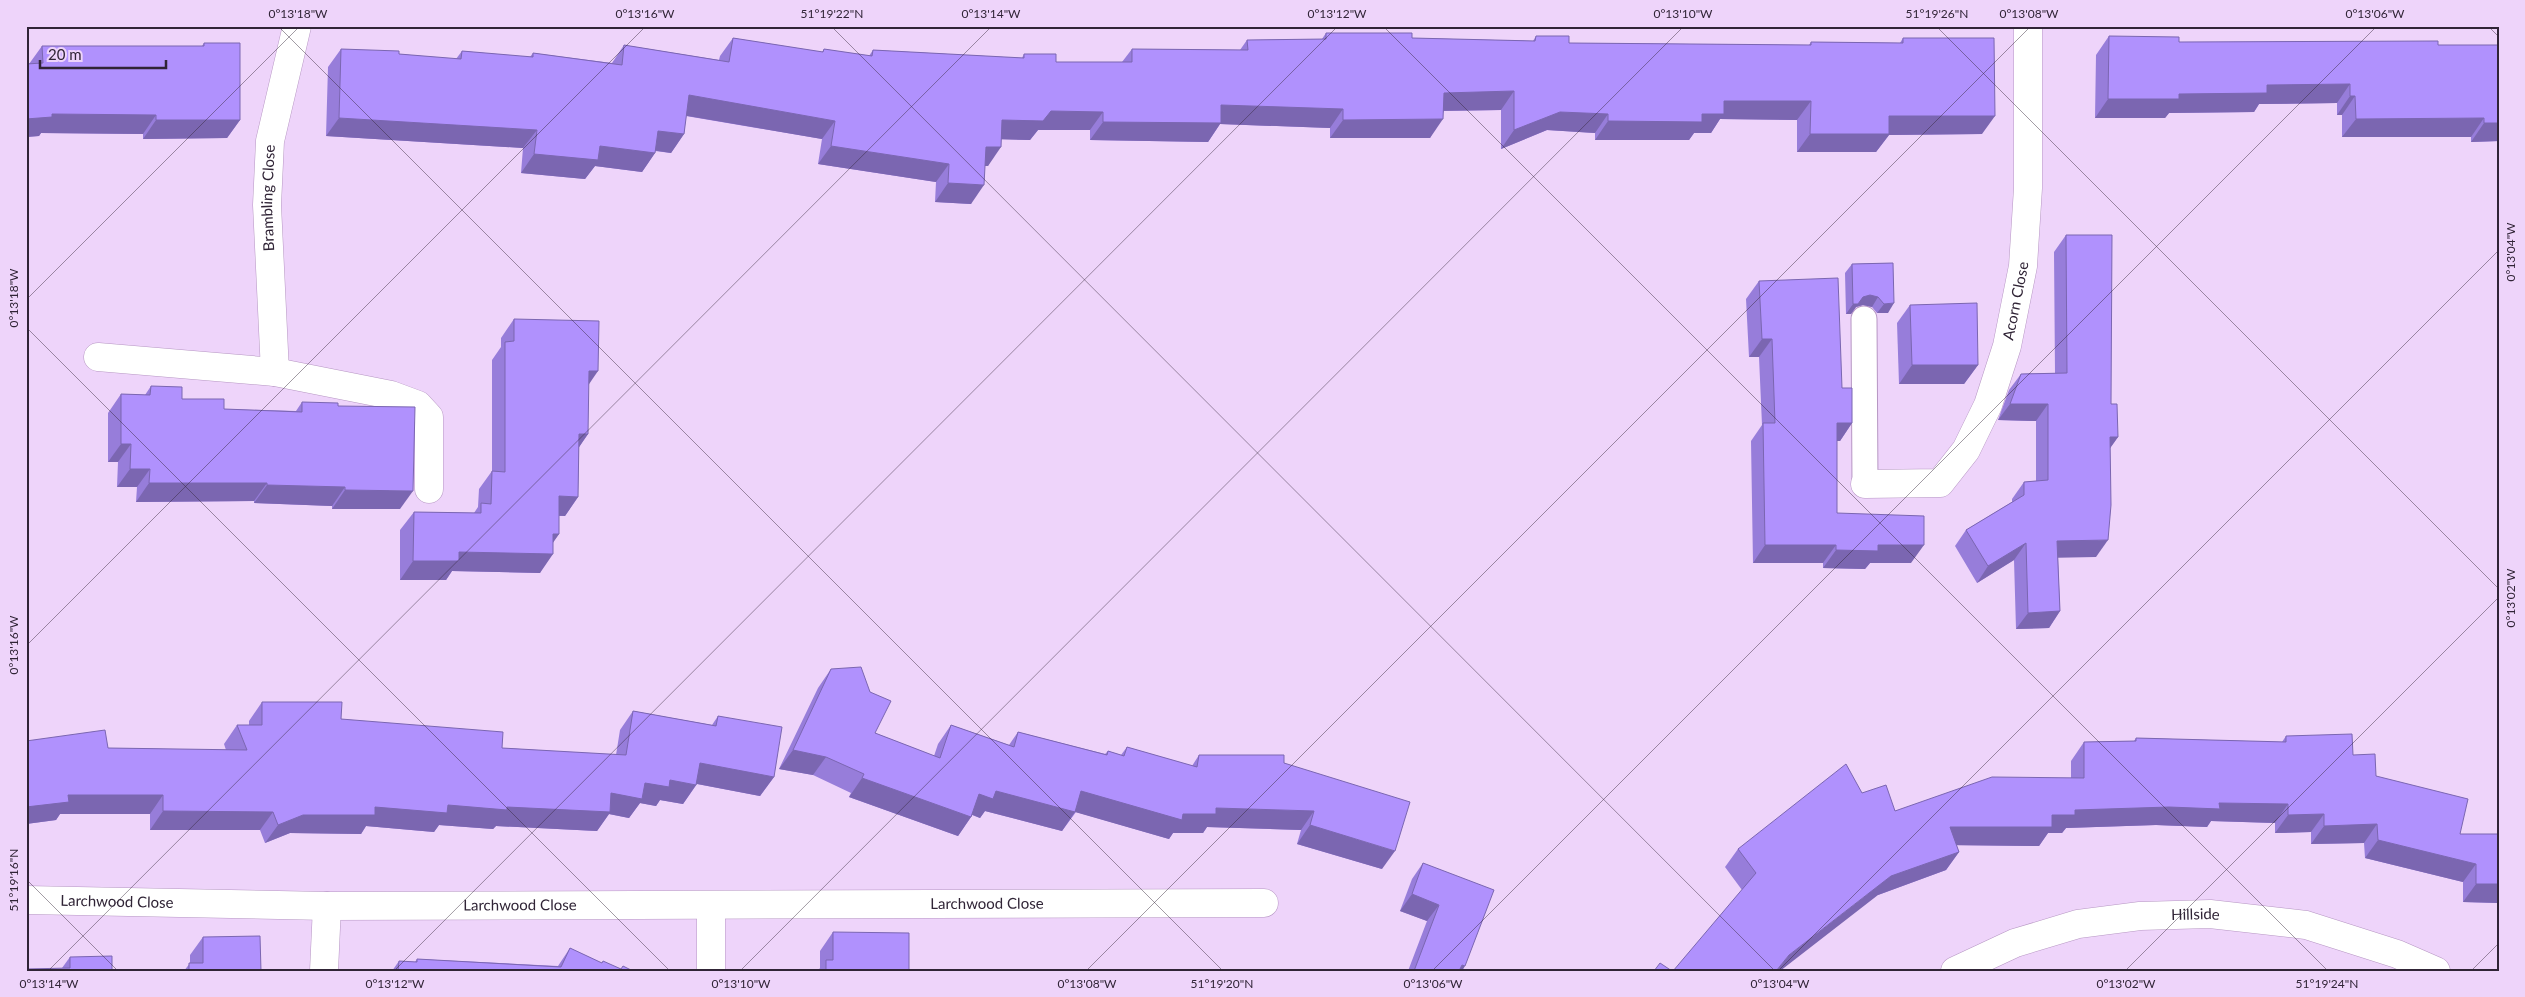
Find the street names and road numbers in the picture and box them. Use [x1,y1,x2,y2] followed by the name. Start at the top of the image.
[257,144,278,252] street label: Brambling Close
[1998,261,2031,342] street label: Acorn Close
[60,891,174,911] street label: Larchwood Close
[930,894,1044,912] street label: Larchwood Close
[463,895,577,914] street label: Larchwood Close
[2171,904,2221,923] street label: Hillside

